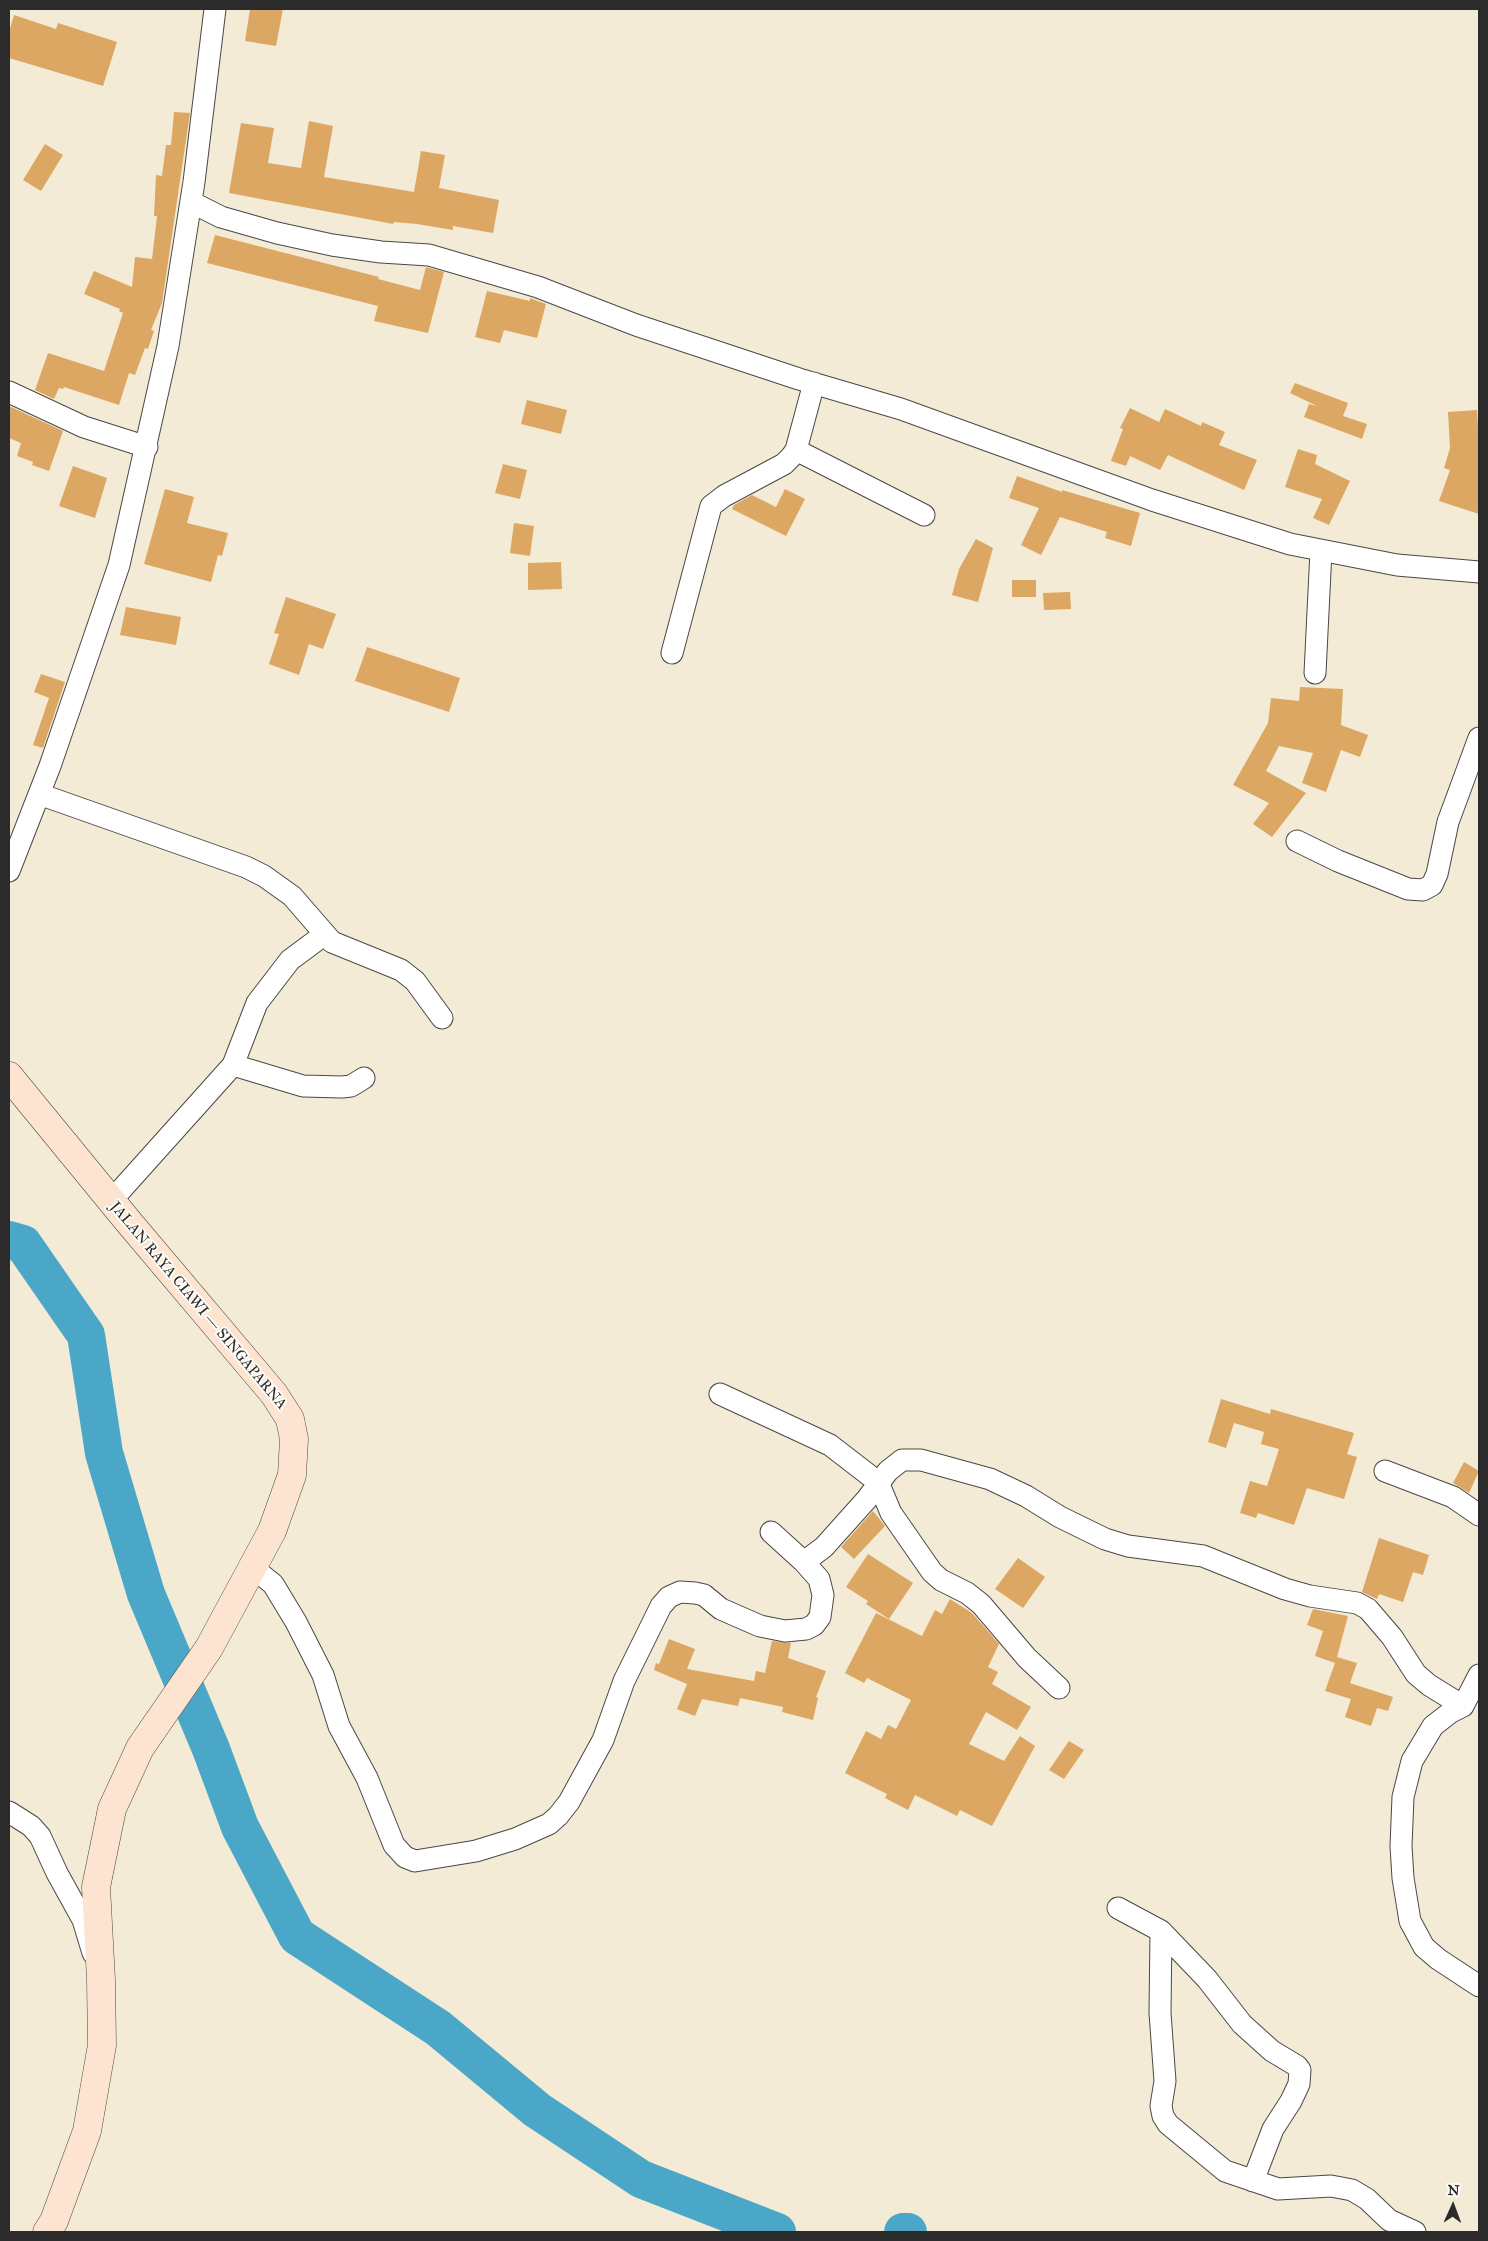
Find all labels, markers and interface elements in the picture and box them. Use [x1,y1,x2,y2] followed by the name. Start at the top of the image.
[106,1199,290,1413] street label: JALAN RAYA CIAWI — SINGAPARNA
[1428,2181,1478,2231] north arrow
[1447,2182,1460,2199] text: N

